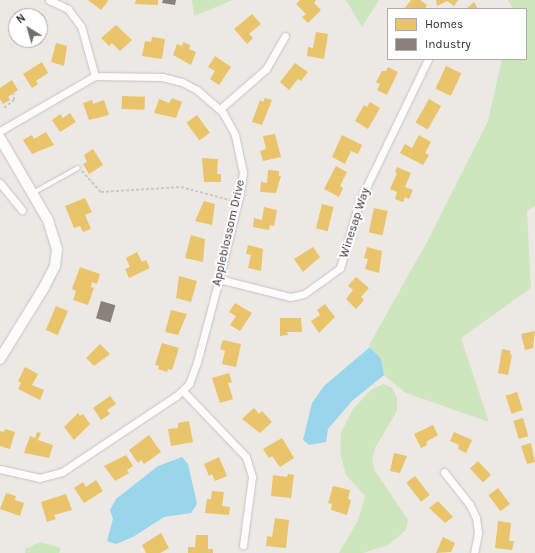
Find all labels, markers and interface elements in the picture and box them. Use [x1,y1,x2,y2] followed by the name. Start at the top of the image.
[8,8,48,48] north arrow
[387,8,527,60] legend
[14,11,28,26] text: N
[425,17,463,31] text: Homes
[425,37,471,51] text: Industry
[210,178,248,288] street label: Appleblossom Drive
[337,186,373,260] street label: Winesap Way

